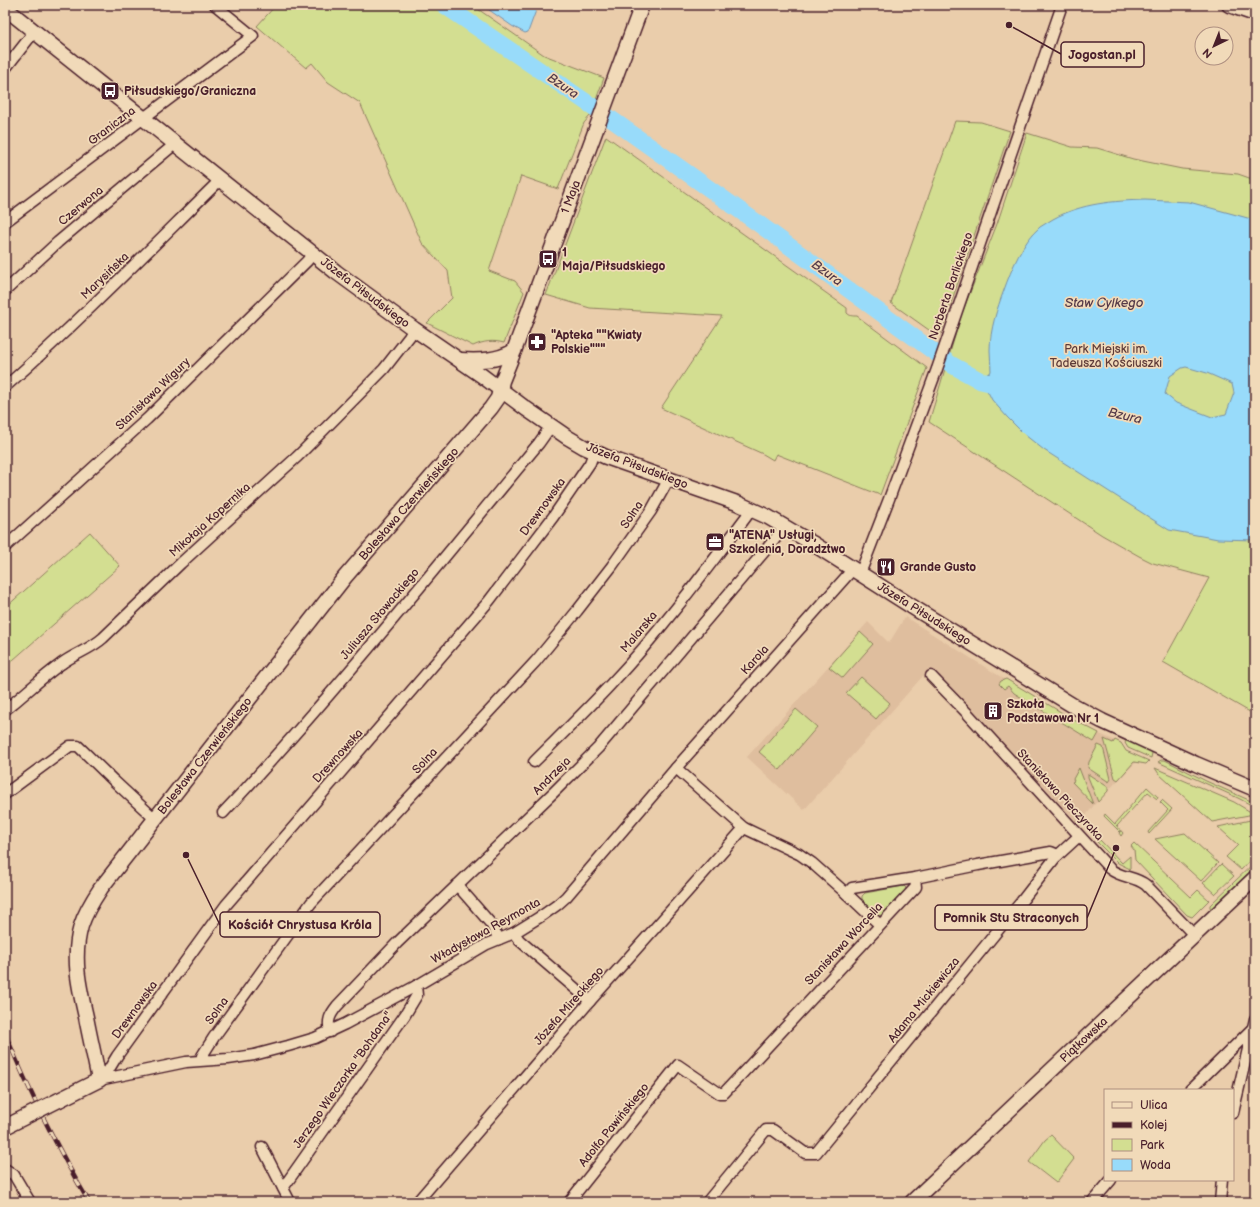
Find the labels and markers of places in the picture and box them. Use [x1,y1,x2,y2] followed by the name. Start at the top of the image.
[1061,42,1144,67] callout: Jogostan.pl
[99,80,121,102] bus stop icon: Piłsudskiego/Graniczna
[124,84,256,99] place label: Piłsudskiego/Graniczna
[562,245,666,274] place label: 1 Maja/Piłsudskiego
[537,248,559,270] bus stop icon: 1 Maja/Piłsudskiego
[551,328,642,357] place label: "Apteka ""Kwiaty Polskie"""
[526,331,548,353] pharmacy icon: "Apteka ""Kwiaty Polskie"""
[729,528,846,557] place label: "ATENA" Usługi, Szkolenia, Doradztwo
[704,531,726,553] office icon: "ATENA" Usługi, Szkolenia, Doradztwo
[875,556,897,578] restaurant icon: Grande Gusto
[900,560,976,575] place label: Grande Gusto
[1007,697,1099,726] place label: Szkoła Podstawowa Nr 1
[982,700,1004,722] building icon: Szkoła Podstawowa Nr 1
[935,905,1087,930] callout: Pomnik Stu Straconych
[220,912,380,937] callout: Kościół Chrystusa Króla

